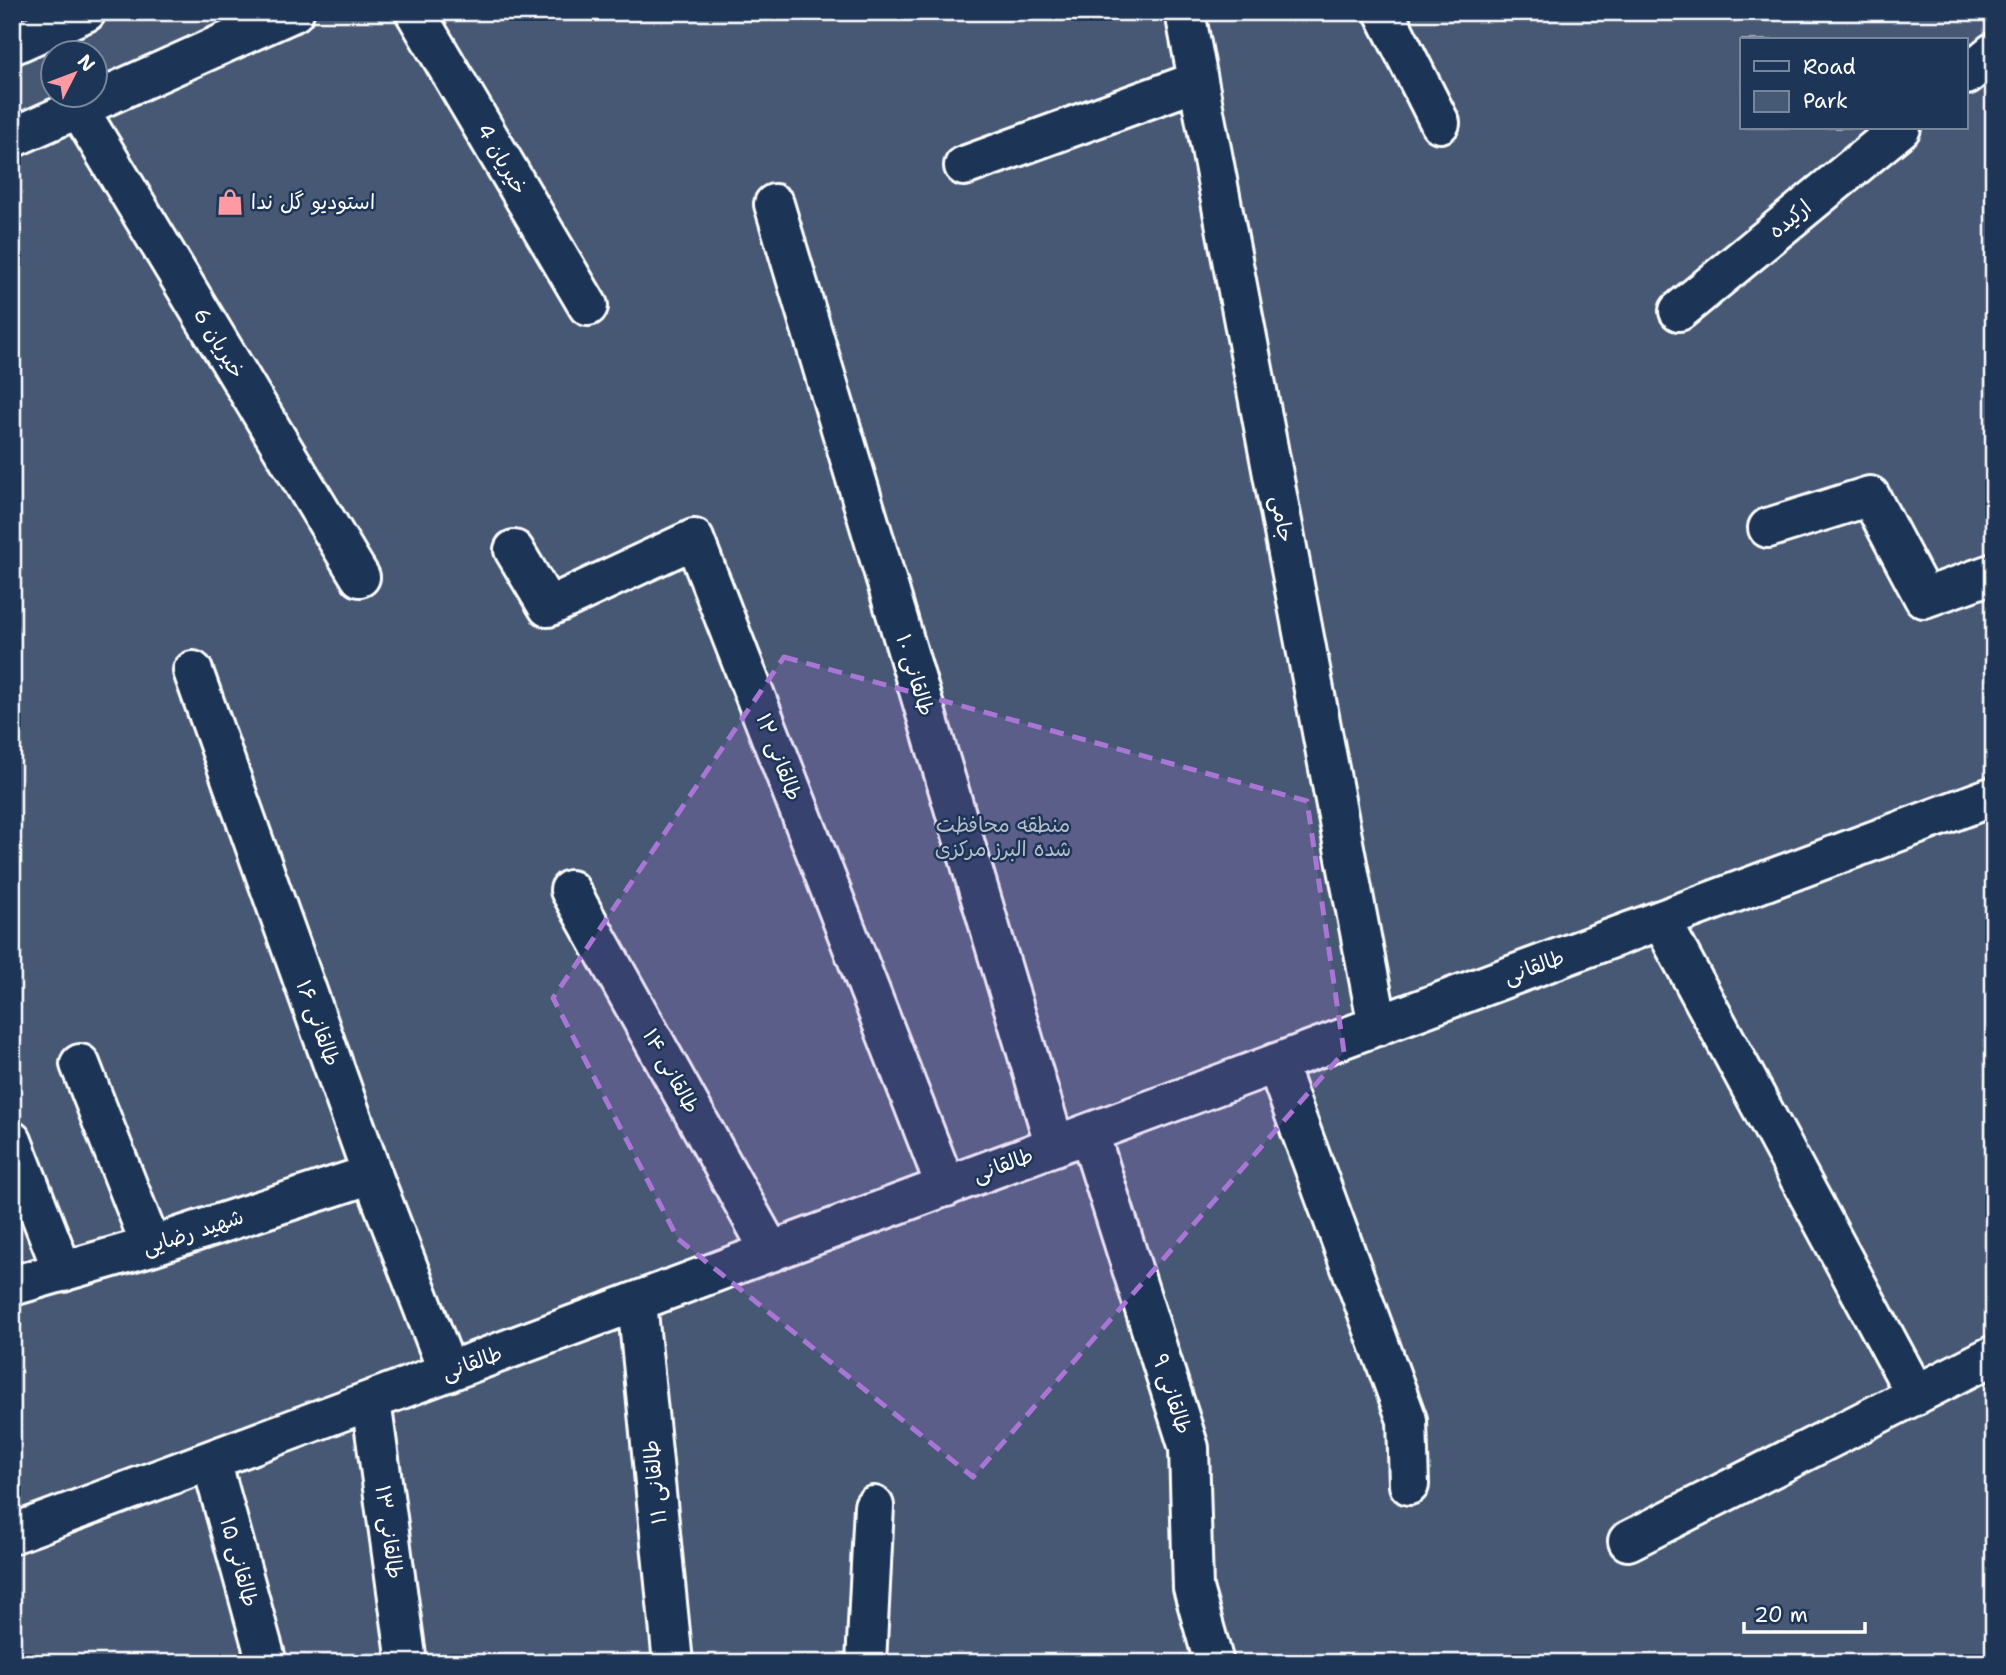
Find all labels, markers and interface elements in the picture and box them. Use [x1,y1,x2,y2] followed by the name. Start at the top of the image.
[38,38,108,108] north arrow
[1740,38,1968,130] legend
[72,49,101,77] text: N
[1803,53,1856,81] text: Road
[1803,87,1848,115] text: Park
[470,118,534,200] street label: خیریان 4
[215,187,245,217] shop icon: استودیو گل ندا
[251,188,375,216] place label: استودیو گل ندا
[1763,193,1817,245] street label: ارکیده
[187,302,251,384] street label: خیریان 6
[1264,493,1300,545] street label: جامی
[889,631,941,719] street label: طالقانی ۱۰
[750,709,808,805] street label: طالقانی ۱۲
[935,811,1071,863] park label: منطقه محافظت شده البرز مرکزی
[1500,943,1568,991] street label: طالقانی
[289,976,347,1070] street label: طالقانی ۱۶
[636,1024,706,1118] street label: طالقانی ۱۴
[969,1141,1037,1189] street label: طالقانی
[139,1202,247,1262] street label: شهید رضایی
[438,1339,506,1387] street label: طالقانی
[1146,1350,1198,1438] street label: طالقانی ۹
[637,1438,673,1526] street label: طالقانی ۱۱
[369,1483,409,1581] street label: طالقانی ۱۳
[214,1514,264,1610] street label: طالقانی ۱۵
[1744,1591,1864,1635] scale bar
[1754,1601,1808,1629] text: 20 m

